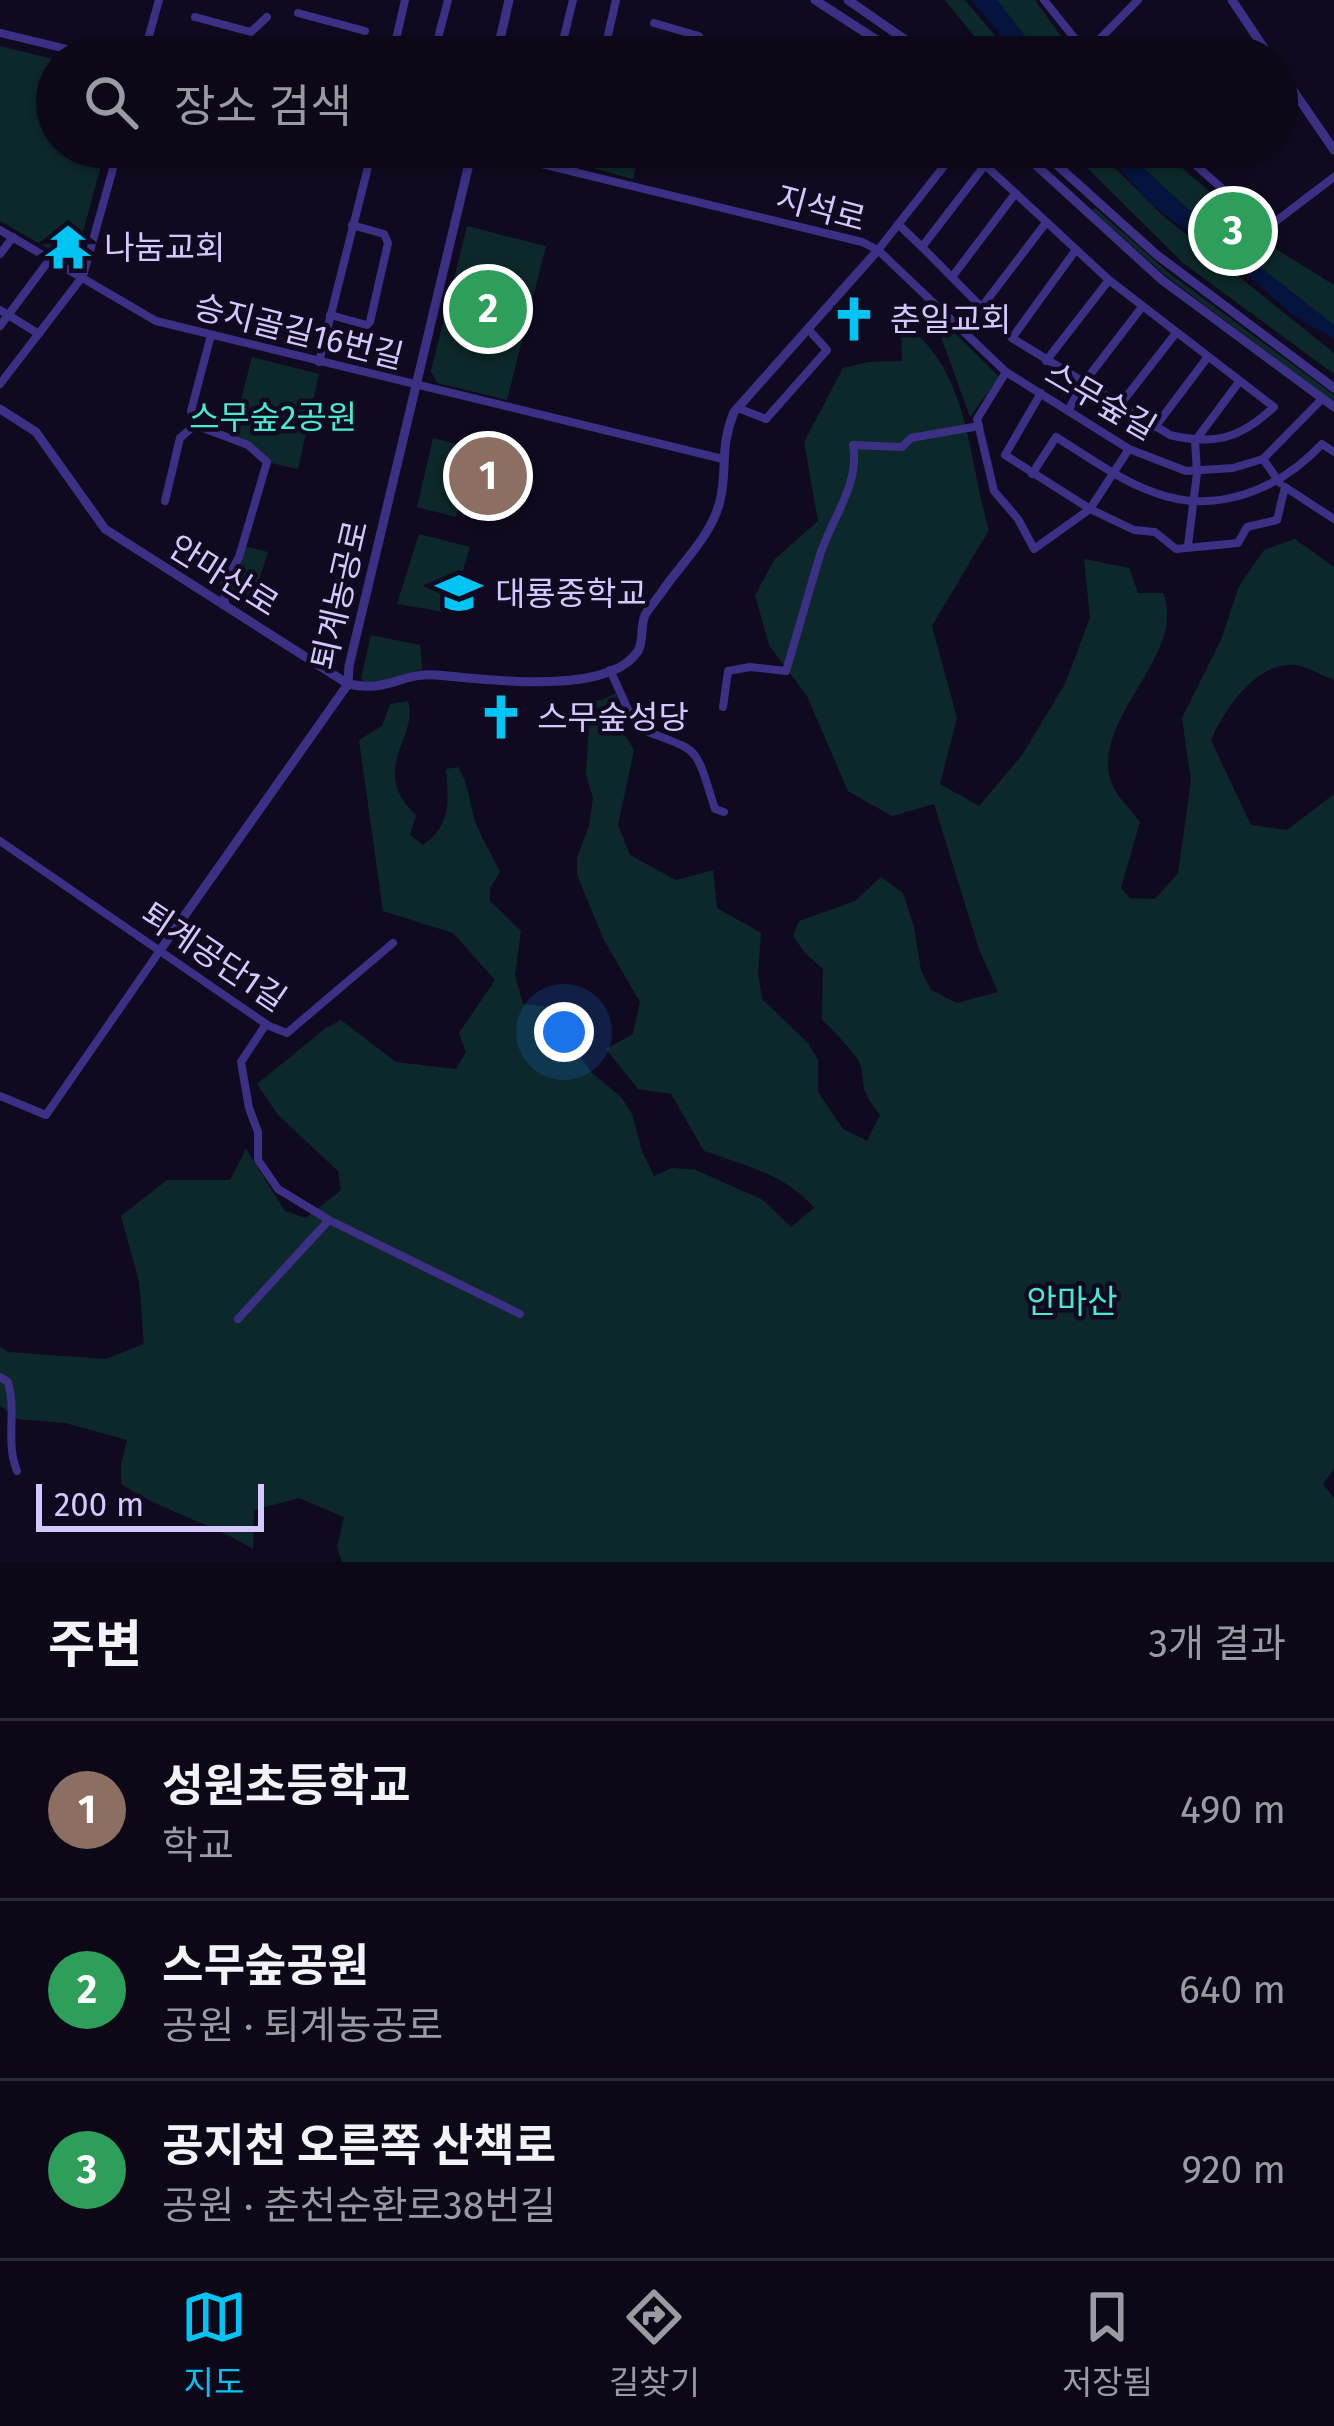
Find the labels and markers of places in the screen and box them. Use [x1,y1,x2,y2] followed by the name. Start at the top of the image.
[1194,186,1272,276] pin: 3
[43,222,93,272] temple icon: 나눔교회
[104,228,225,268] place label: 나눔교회
[449,264,527,354] pin: 2
[829,294,879,344] church icon: 춘일교회
[890,300,1011,340] place label: 춘일교회
[449,431,527,521] pin: 1
[434,568,484,618] school or university icon: 대룡중학교
[495,574,647,614] place label: 대룡중학교
[476,692,526,742] church icon: 스무숲성당
[537,698,689,738] place label: 스무숲성당

